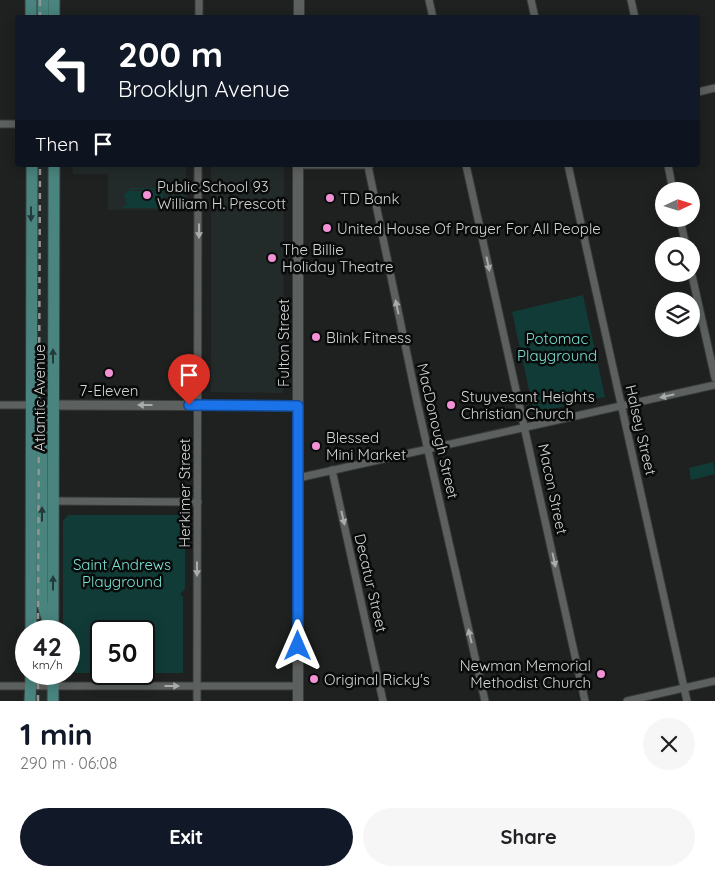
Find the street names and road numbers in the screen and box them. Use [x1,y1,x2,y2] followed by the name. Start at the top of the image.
[274,299,293,387] street label: Fulton Street
[30,344,49,452] street label: Atlantic Avenue
[413,361,463,501] street label: MacDonough Street
[621,383,661,477] street label: Halsey Street
[175,438,194,548] street label: Herkimer Street
[534,442,572,536] street label: Macon Street
[350,532,392,634] street label: Decatur Street

